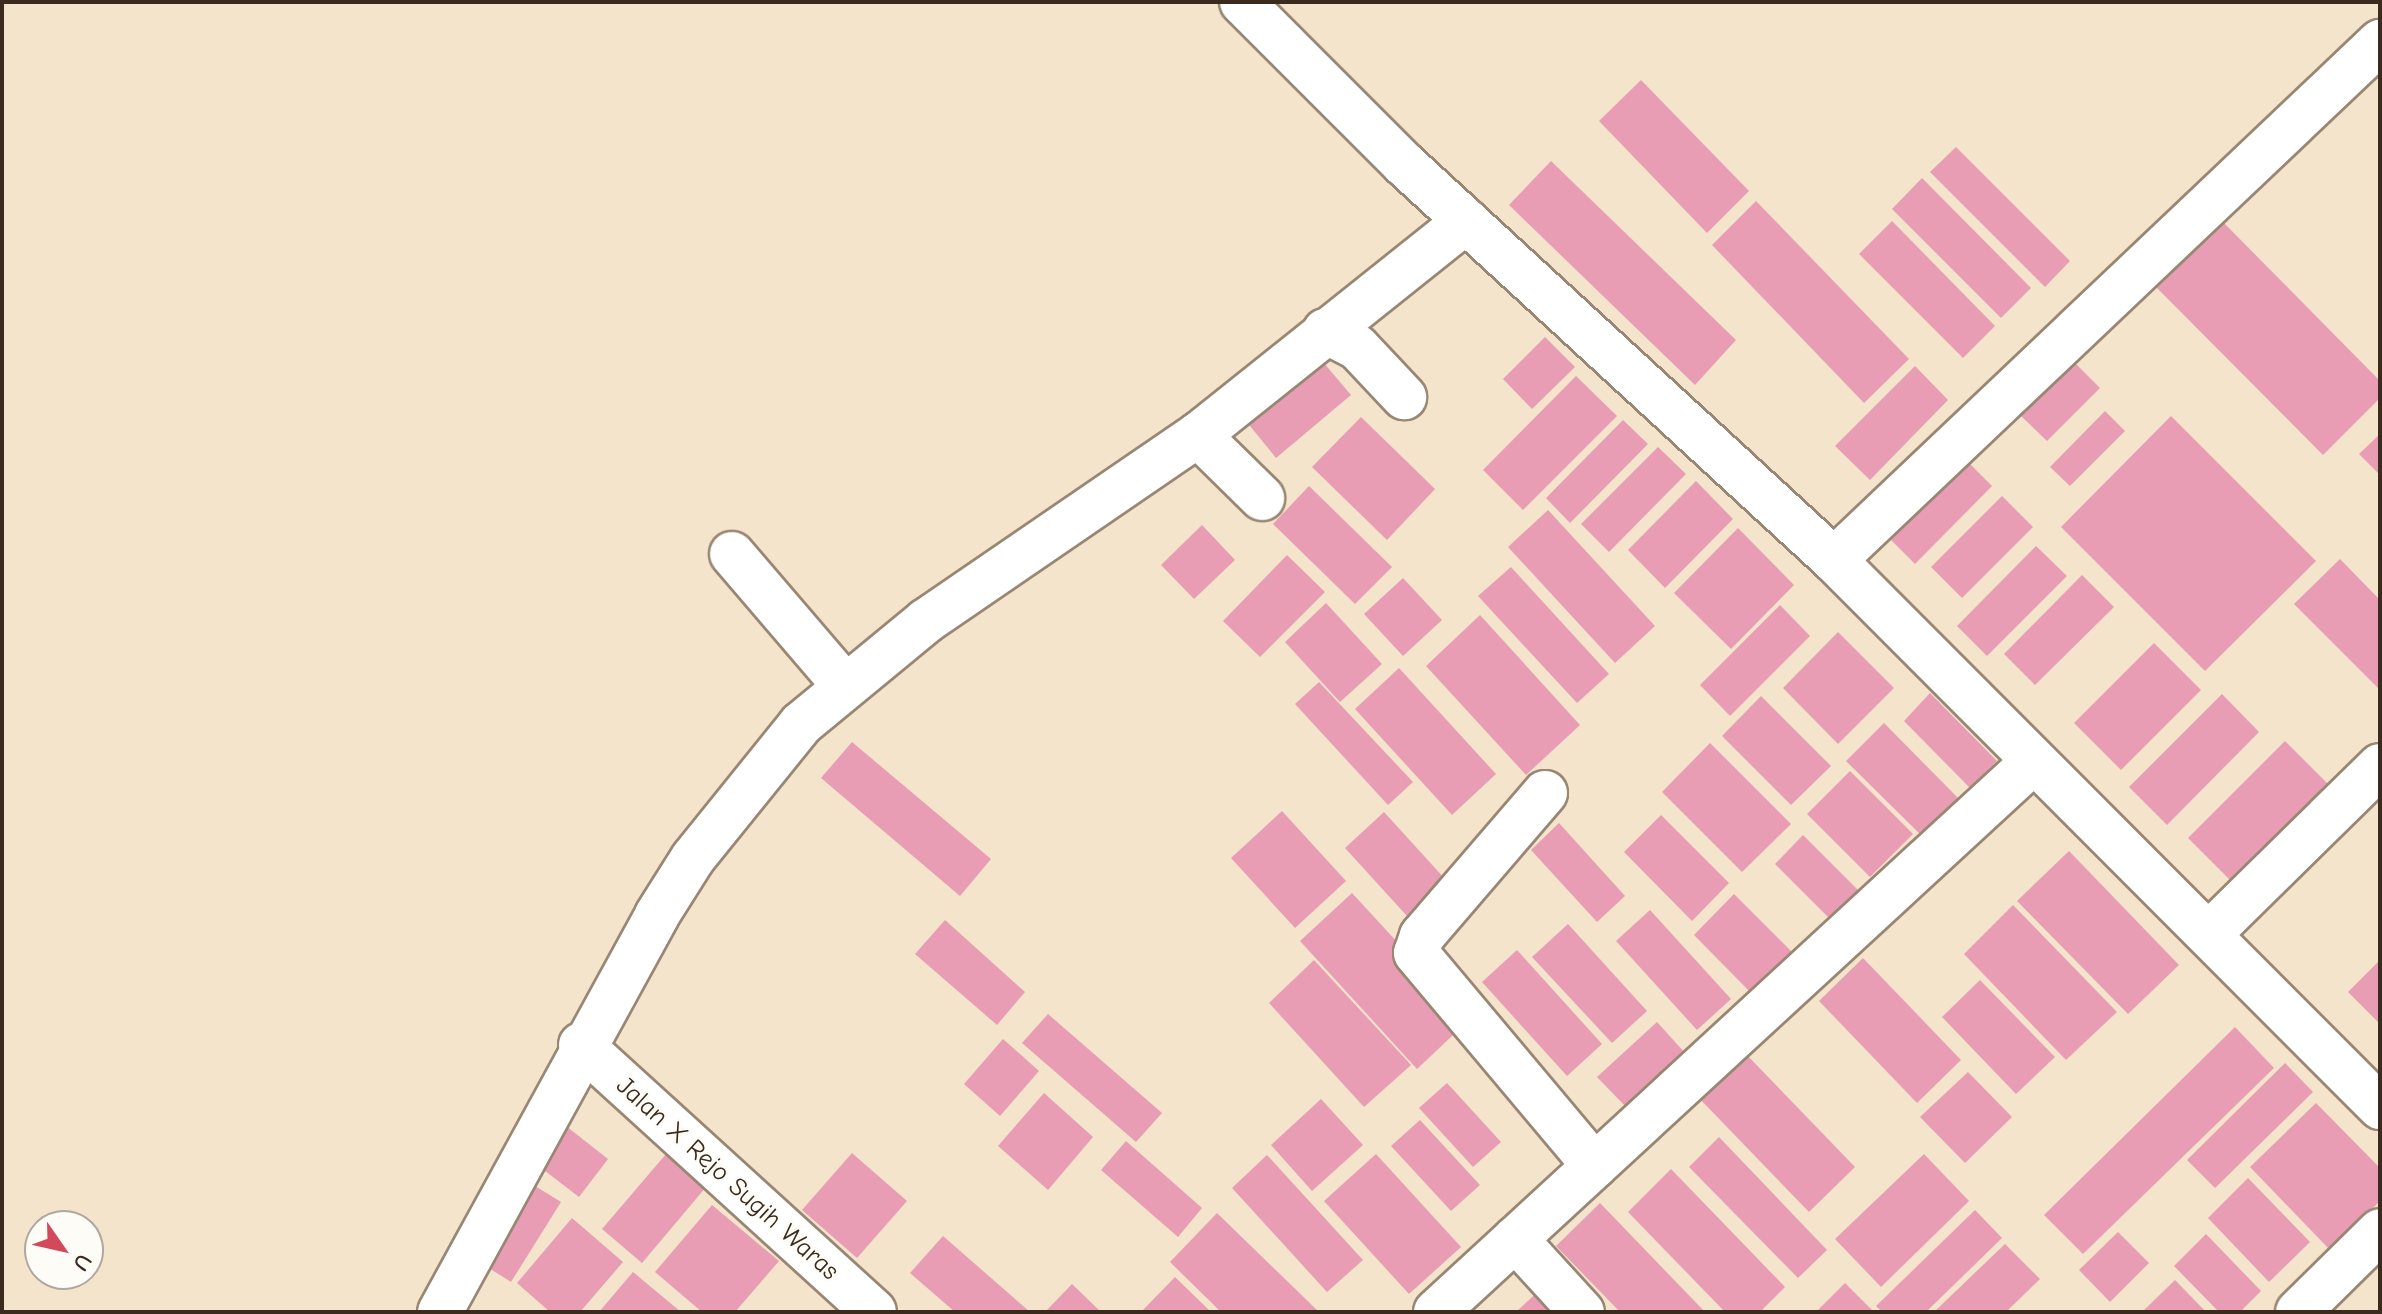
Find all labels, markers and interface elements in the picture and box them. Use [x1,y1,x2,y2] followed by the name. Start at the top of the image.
[609,1071,845,1287] street label: Jalan X Rejo Sugih Waras
[24,1210,104,1290] north arrow
[67,1249,97,1276] text: U

